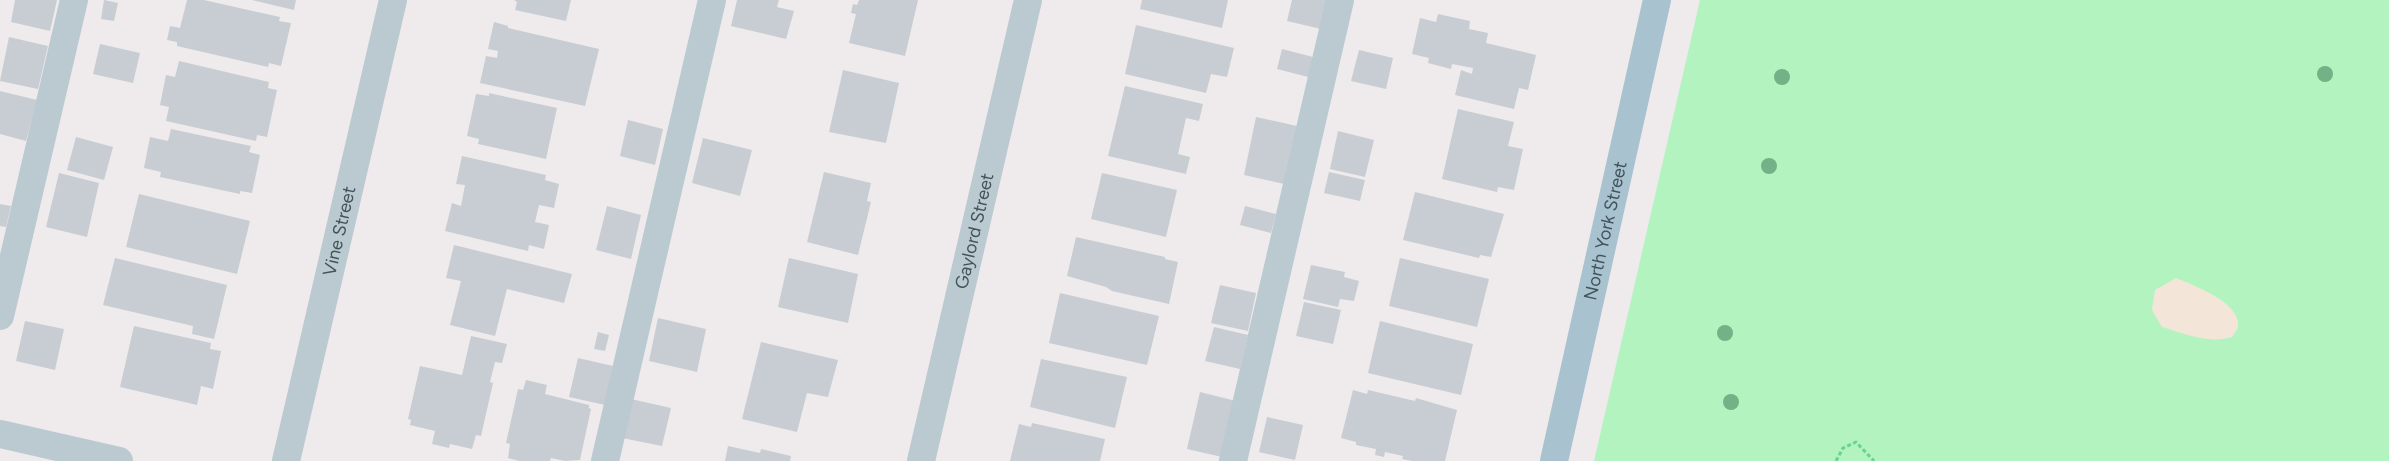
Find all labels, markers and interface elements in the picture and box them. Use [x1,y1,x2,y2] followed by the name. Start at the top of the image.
[1579,159,1632,302] street label: North York Street
[950,171,998,291] street label: Gaylord Street
[318,184,360,278] street label: Vine Street

